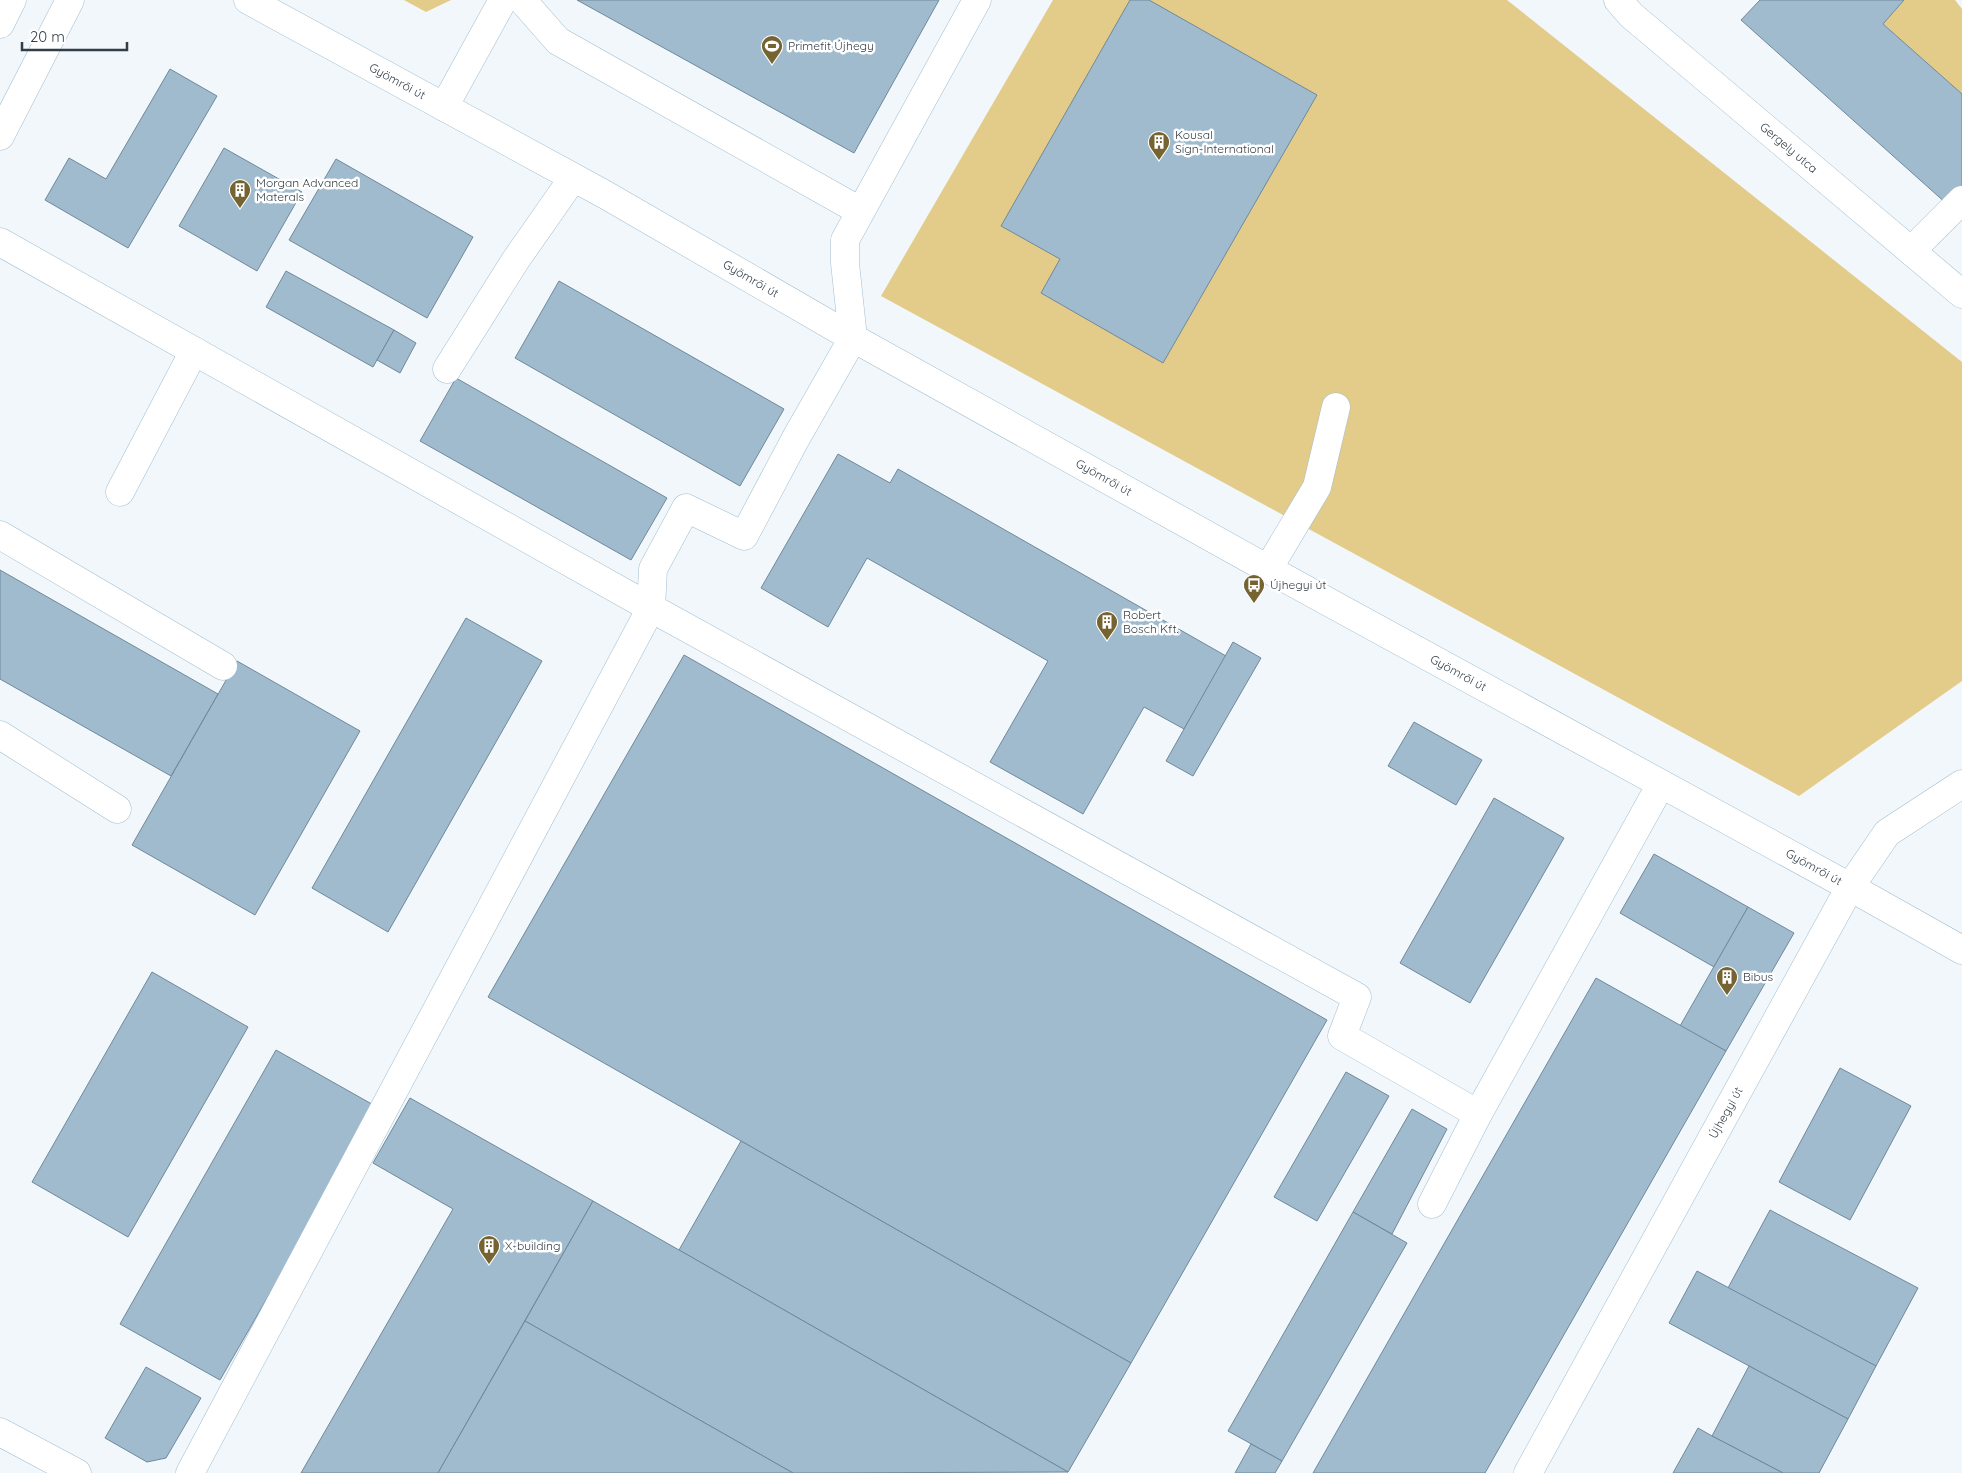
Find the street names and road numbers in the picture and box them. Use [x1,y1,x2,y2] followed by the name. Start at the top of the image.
[367,59,428,102] street label: Gyömrői út
[1757,119,1821,176] street label: Gergely utca
[720,256,782,300] street label: Gyömrői út
[1073,455,1135,499] street label: Gyömrői út
[1428,651,1489,694] street label: Gyömrői út
[1783,845,1845,888] street label: Gyömrői út
[1705,1084,1746,1141] street label: Újhegyi út

